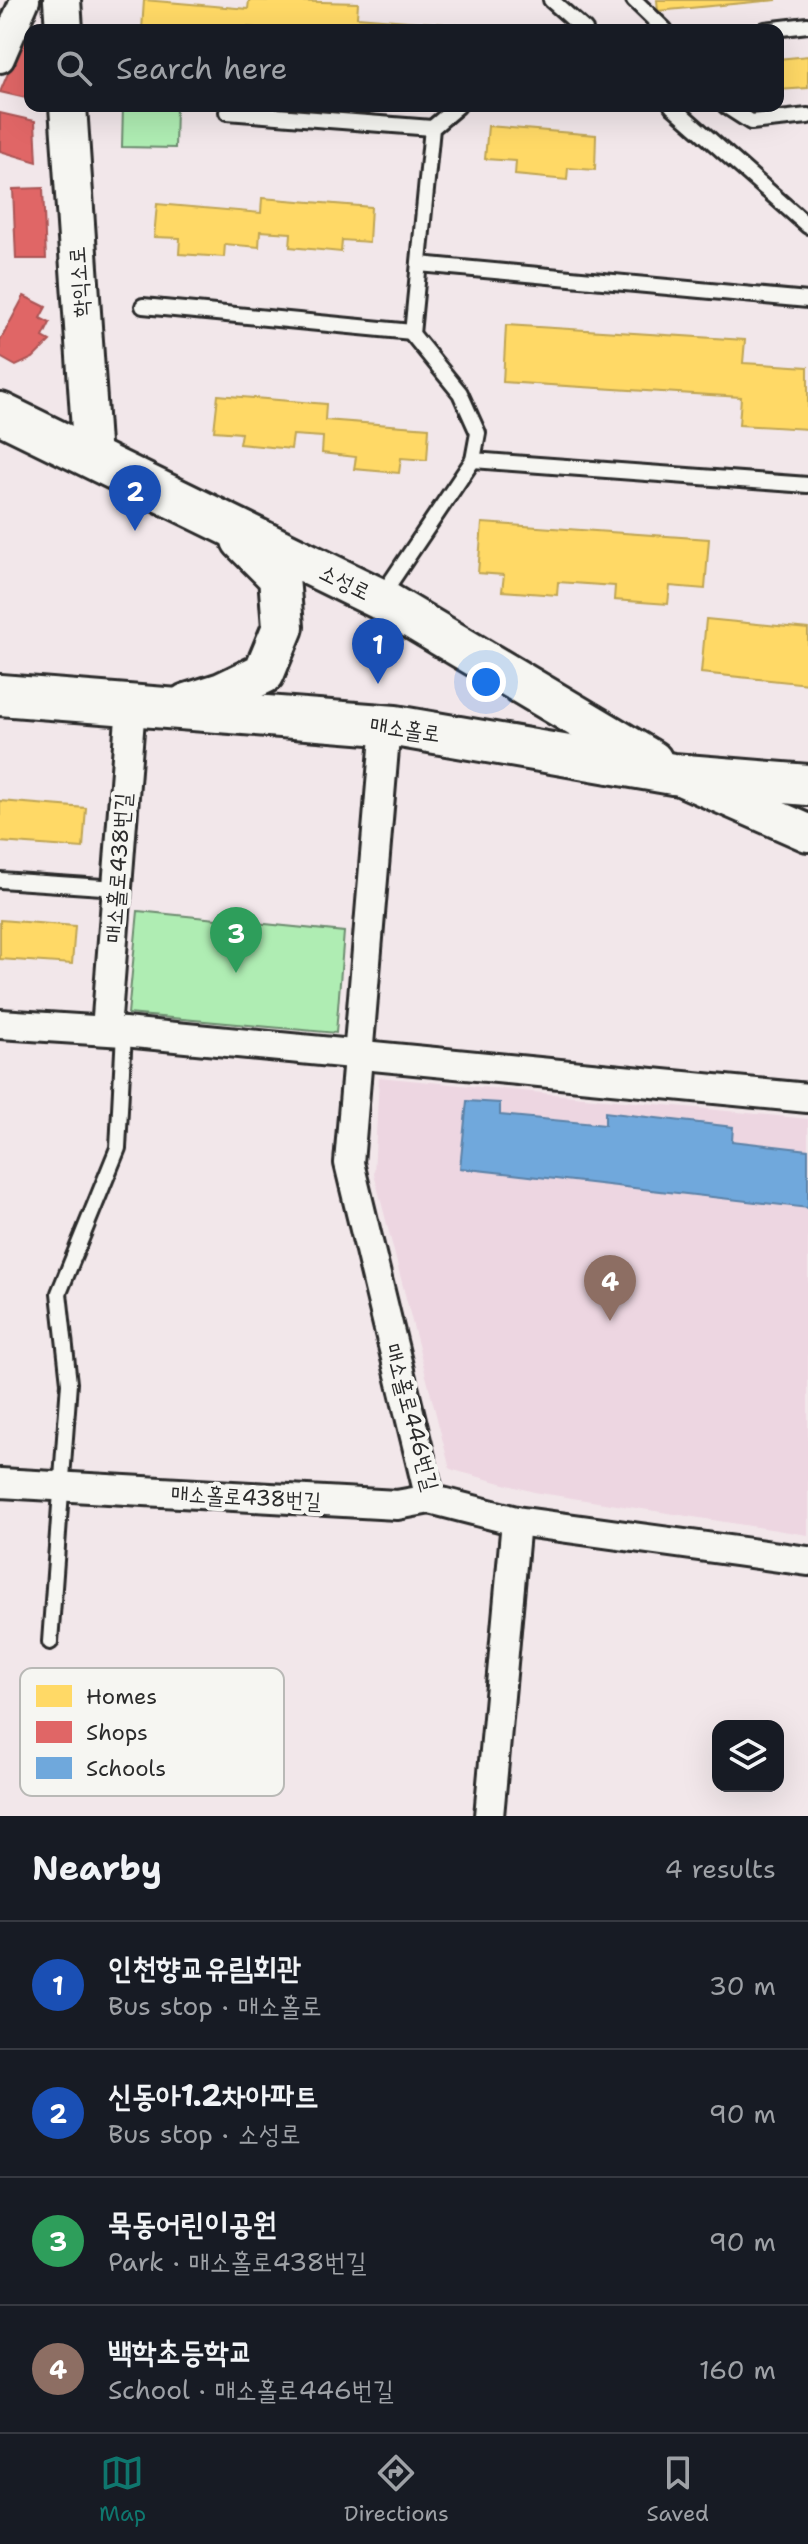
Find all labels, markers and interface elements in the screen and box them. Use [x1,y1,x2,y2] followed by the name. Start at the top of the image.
[24,24,784,112] search box
[52,46,96,90] icon: search
[116,48,287,89] text: Search here
[62,246,96,318] street label: 학익소로
[109,465,161,531] pin: 2
[315,557,375,607] street label: 소성로
[352,618,404,684] pin: 1
[466,662,506,702] your location
[368,710,442,748] street label: 매소홀로
[98,792,138,944] street label: 매소홀로438번길
[210,907,262,973] pin: 3
[584,1255,636,1321] pin: 4
[378,1340,446,1494] street label: 매소홀로446번길
[170,1479,322,1515] street label: 매소홀로438번길
[20,1668,284,1796] legend
[86,1682,157,1711] text: Homes
[86,1718,148,1747] text: Shops
[712,1720,784,1792] map controls
[712,1720,784,1792] button: layers
[86,1754,166,1783] text: Schools
[32,1845,162,1891] text: Nearby
[664,1851,776,1886] text: 4 results
[108,1947,301,1988] text: 인천향교유림회관
[52,1968,64,2003] text: 1
[709,1968,776,2003] text: 30 m
[108,1988,322,2023] text: Bus stop · 매소홀로
[108,2075,319,2116] text: 신동아1.2차아파트
[49,2096,67,2131] text: 2
[709,2096,776,2131] text: 90 m
[108,2116,301,2151] text: Bus stop · 소성로
[108,2203,277,2244] text: 묵동어린이공원
[49,2224,67,2259] text: 3
[709,2224,776,2259] text: 90 m
[108,2244,367,2279] text: Park · 매소홀로438번길
[108,2331,253,2372] text: 백학초등학교
[49,2352,67,2387] text: 4
[699,2352,776,2387] text: 160 m
[108,2372,394,2407] text: School · 매소홀로446번길
[99,2451,146,2528] tab: Map
[344,2451,449,2528] tab: Directions
[647,2451,709,2528] tab: Saved

